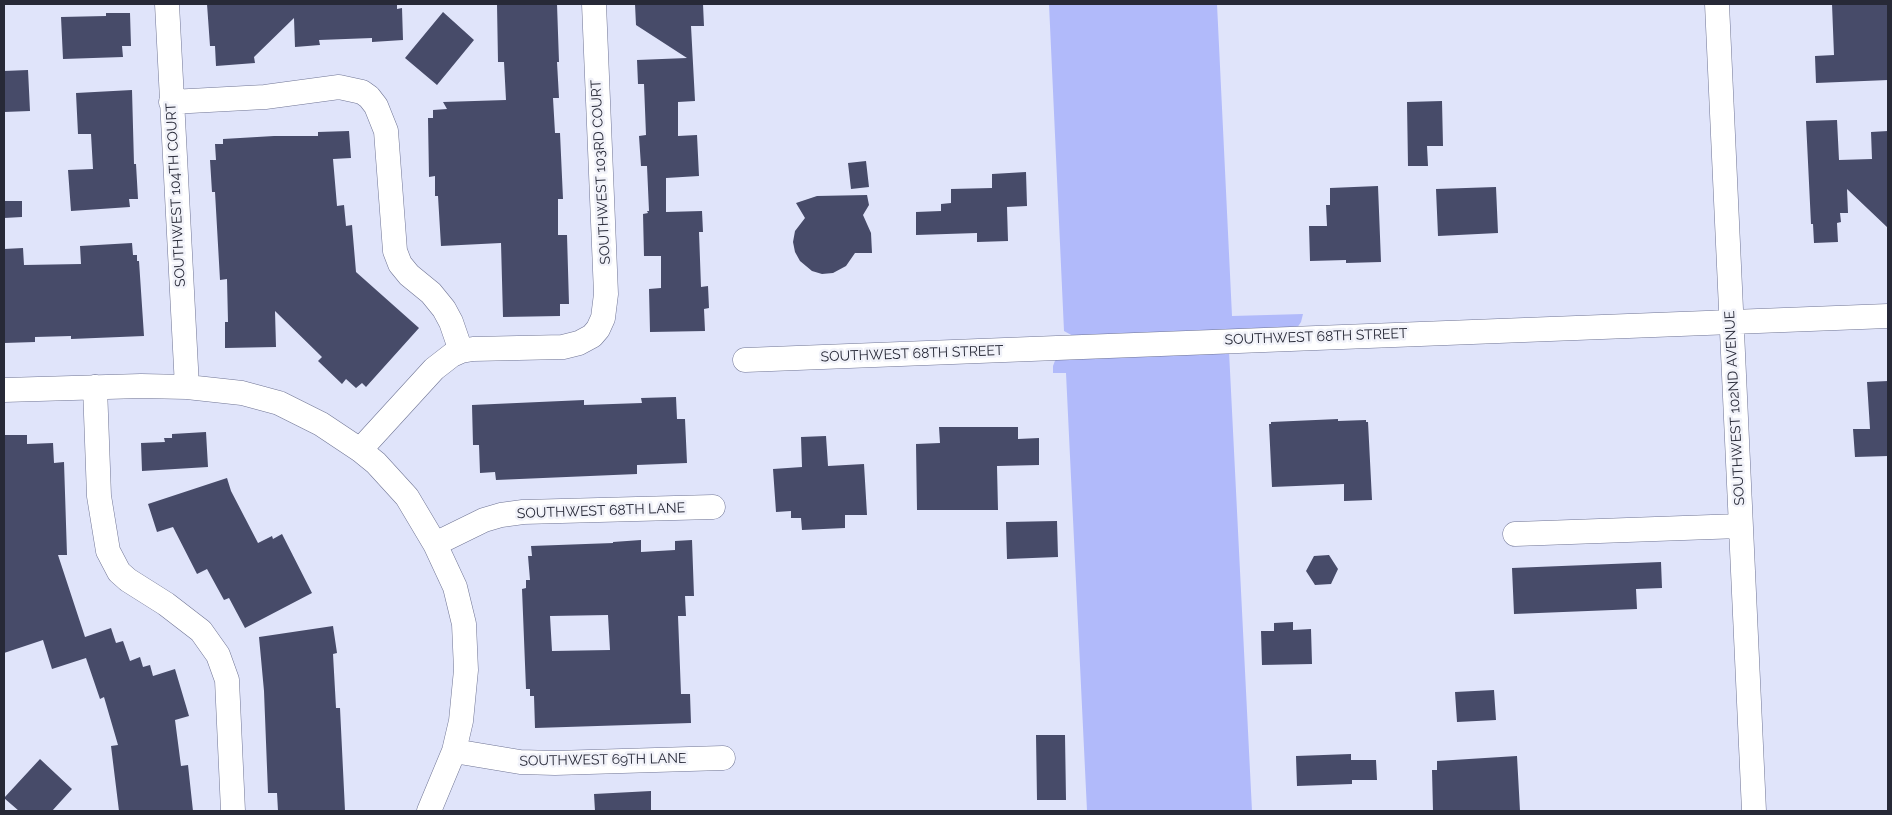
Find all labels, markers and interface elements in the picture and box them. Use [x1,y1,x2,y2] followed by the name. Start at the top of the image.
[588,79,614,265] street label: SOUTHWEST 103RD COURT
[163,103,189,287] street label: SOUTHWEST 104TH COURT
[1722,310,1748,506] street label: SOUTHWEST 102ND AVENUE
[1224,325,1408,349] street label: SOUTHWEST 68TH STREET
[820,342,1004,366] street label: SOUTHWEST 68TH STREET
[517,500,685,522] street label: SOUTHWEST 68TH LANE
[519,750,687,770] street label: SOUTHWEST 69TH LANE

